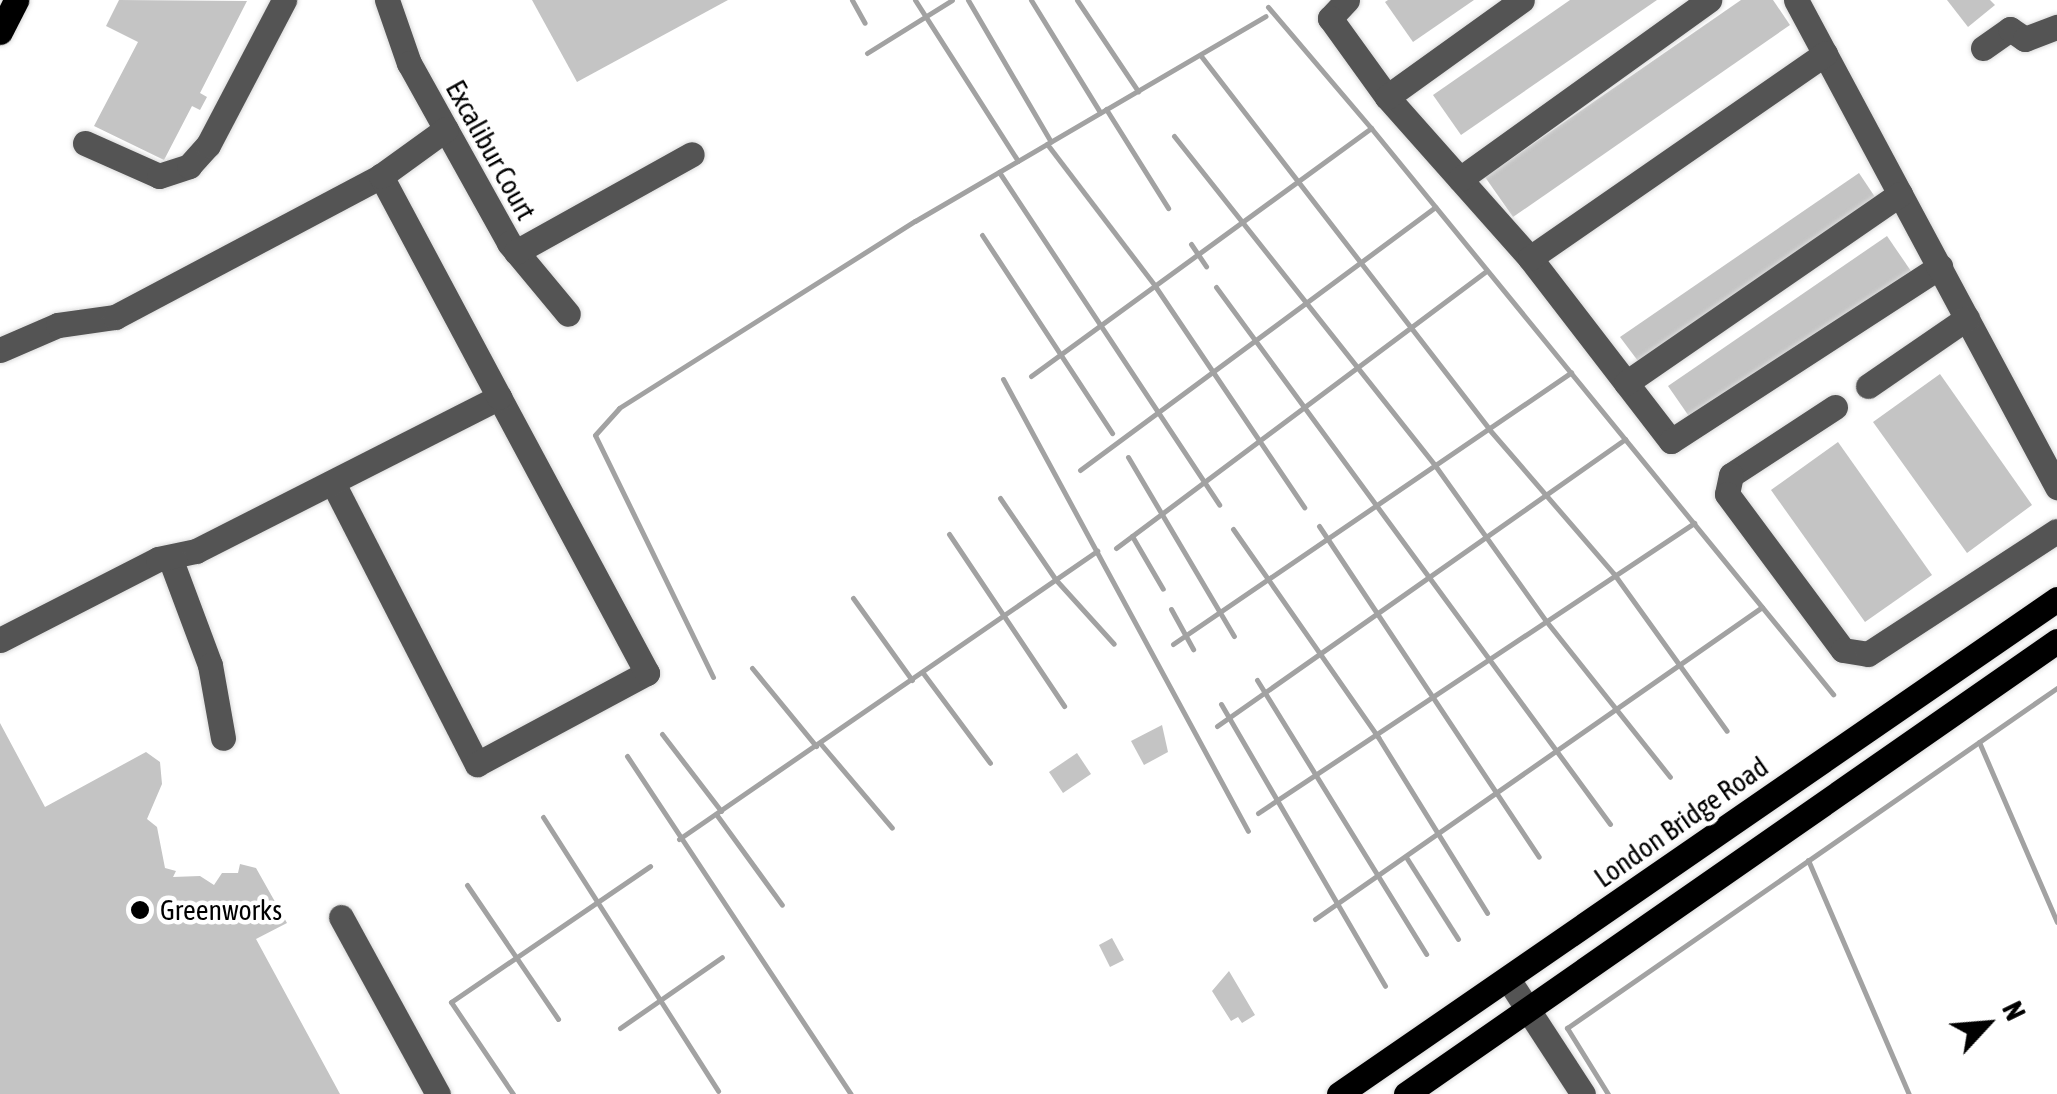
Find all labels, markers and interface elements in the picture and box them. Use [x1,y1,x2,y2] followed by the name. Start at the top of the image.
[439,74,543,226] street label: Excalibur Court
[1588,750,1774,894] street label: London Bridge Road
[160,893,282,927] place label: Greenworks
[129,899,151,921] marker: Greenworks
[1937,974,2037,1074] north arrow
[1996,996,2032,1025] text: N

